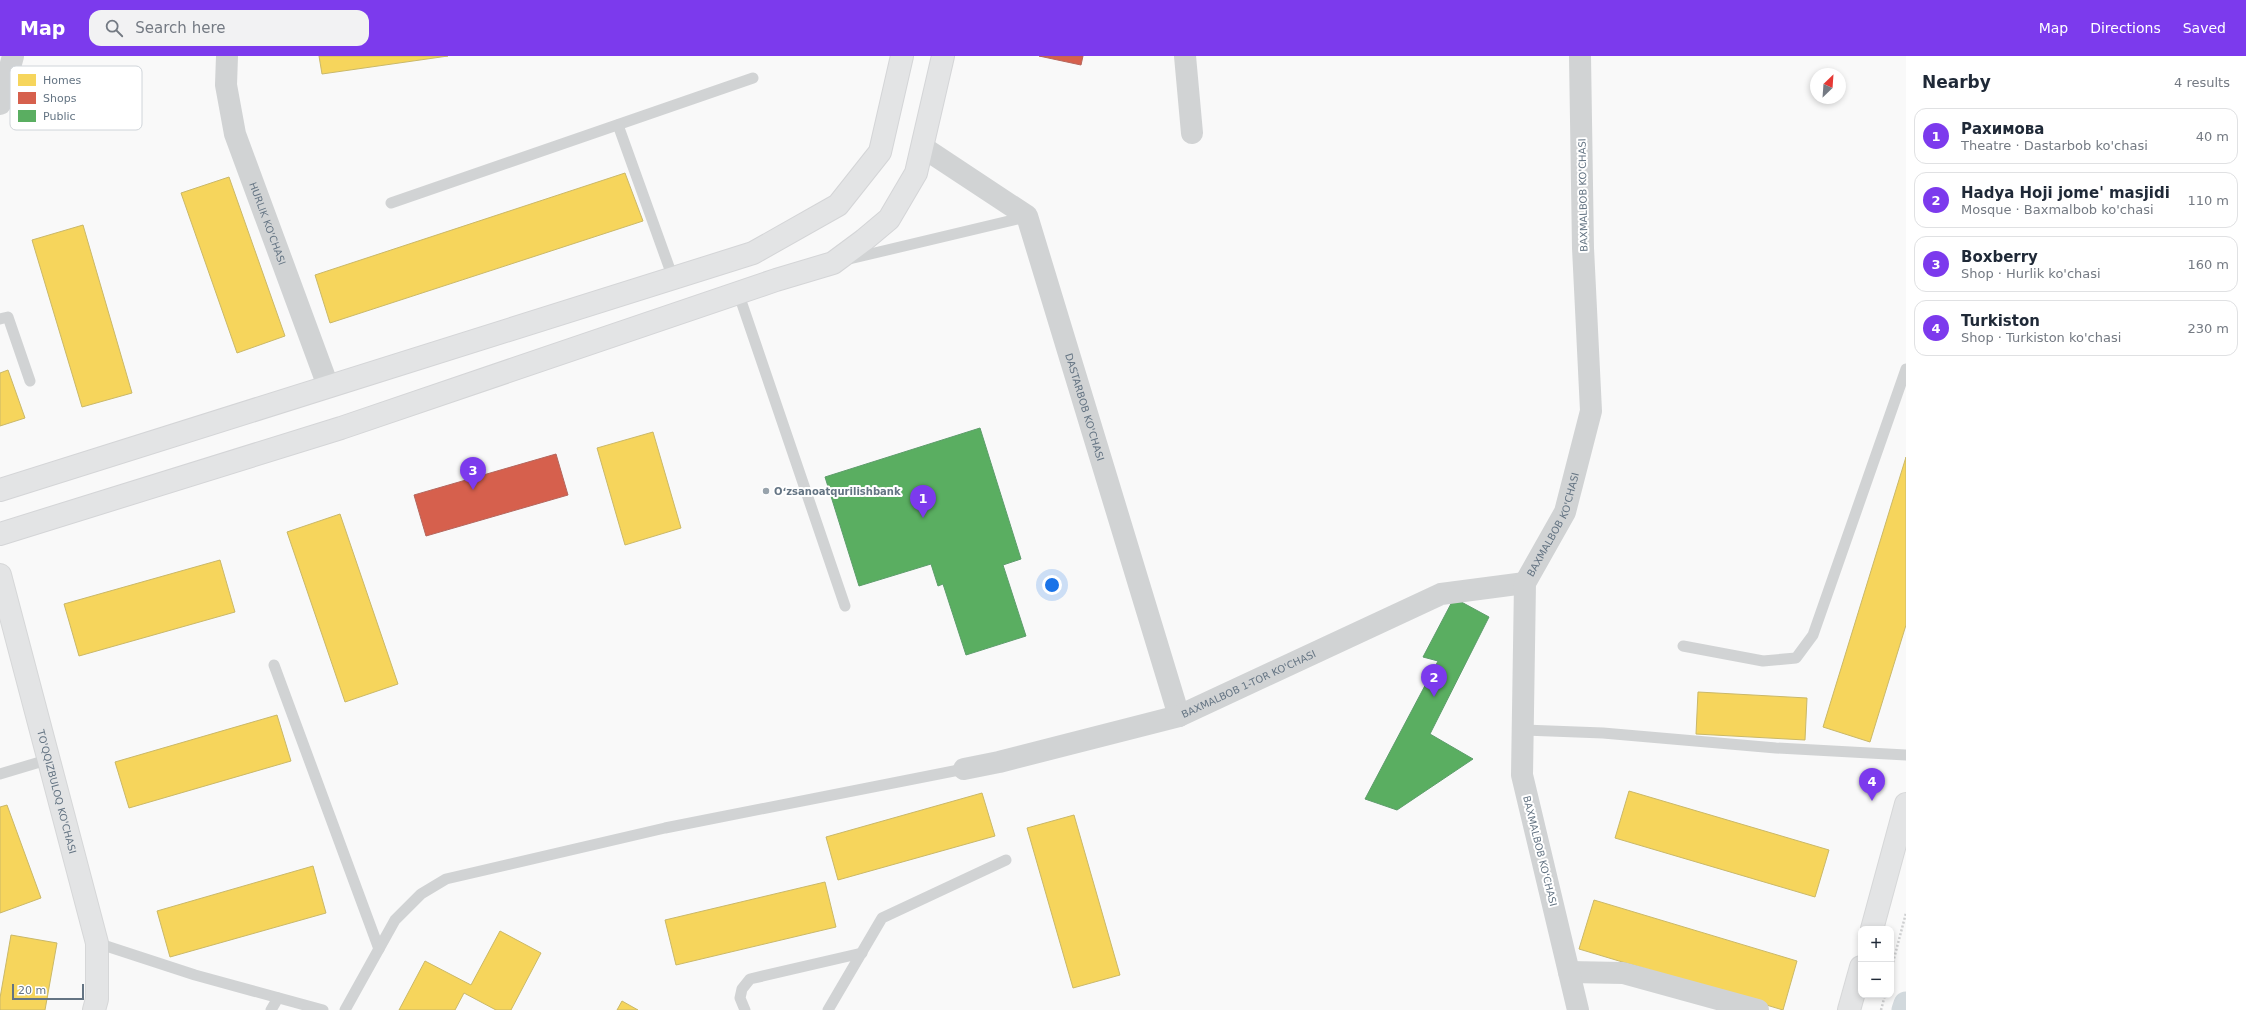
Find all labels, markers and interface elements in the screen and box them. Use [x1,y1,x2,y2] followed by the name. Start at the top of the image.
[89,10,369,46] search box
[20,17,65,39] text: Map
[103,17,125,39] icon: search
[135,19,225,37] text: Search here
[2039,20,2068,36] text: Map
[2090,20,2161,36] text: Directions
[2183,20,2226,36] text: Saved
[10,66,142,130] legend
[1810,68,1846,104] north arrow
[1922,72,1991,92] text: Nearby
[43,74,81,87] text: Homes
[2174,75,2230,90] text: 4 results
[43,92,77,105] text: Shops
[43,110,76,123] text: Public
[1961,120,2044,138] text: Рахимова
[1931,129,1941,144] text: 1
[2196,129,2229,144] text: 40 m
[1577,138,1589,252] street label: BAXMALBOB KO'CHASI
[1961,138,2148,153] text: Theatre · Dastarbob ko'chasi
[248,180,288,266] street label: HURLIK KO'CHASI
[1961,184,2170,202] text: Hadya Hoji jome' masjidi
[1931,193,1941,208] text: 2
[2187,193,2229,208] text: 110 m
[1961,202,2154,217] text: Mosque · Baxmalbob ko'chasi
[1961,248,2038,266] text: Boxberry
[1931,257,1941,272] text: 3
[2187,257,2229,272] text: 160 m
[1961,266,2101,281] text: Shop · Hurlik ko'chasi
[1961,312,2040,330] text: Turkiston
[1931,321,1941,336] text: 4
[2187,321,2229,336] text: 230 m
[1961,330,2121,345] text: Shop · Turkiston ko'chasi
[1064,352,1107,462] street label: DASTARBOB KO'CHASI
[460,457,486,490] pin: 3
[1524,471,1580,578] street label: BAXMALBOB KO'CHASI
[910,485,936,518] pin: 1
[761,486,771,496] marker: Oʻzsanoatqurilishbank
[774,486,901,497] place label: Oʻzsanoatqurilishbank
[1042,575,1062,595] your location
[1180,648,1317,720] street label: BAXMALBOB 1-TOR KO'CHASI
[1421,664,1447,697] pin: 2
[35,727,79,855] street label: TO'QQIZBULOQ KO'CHASI
[1859,768,1885,801] pin: 4
[1521,795,1559,907] street label: BAXMALBOB KO'CHASI
[1858,926,1894,998] map controls
[1858,926,1894,962] button: +
[1858,962,1894,998] button: −
[12,982,84,1001] scale bar
[18,984,46,997] text: 20 m

